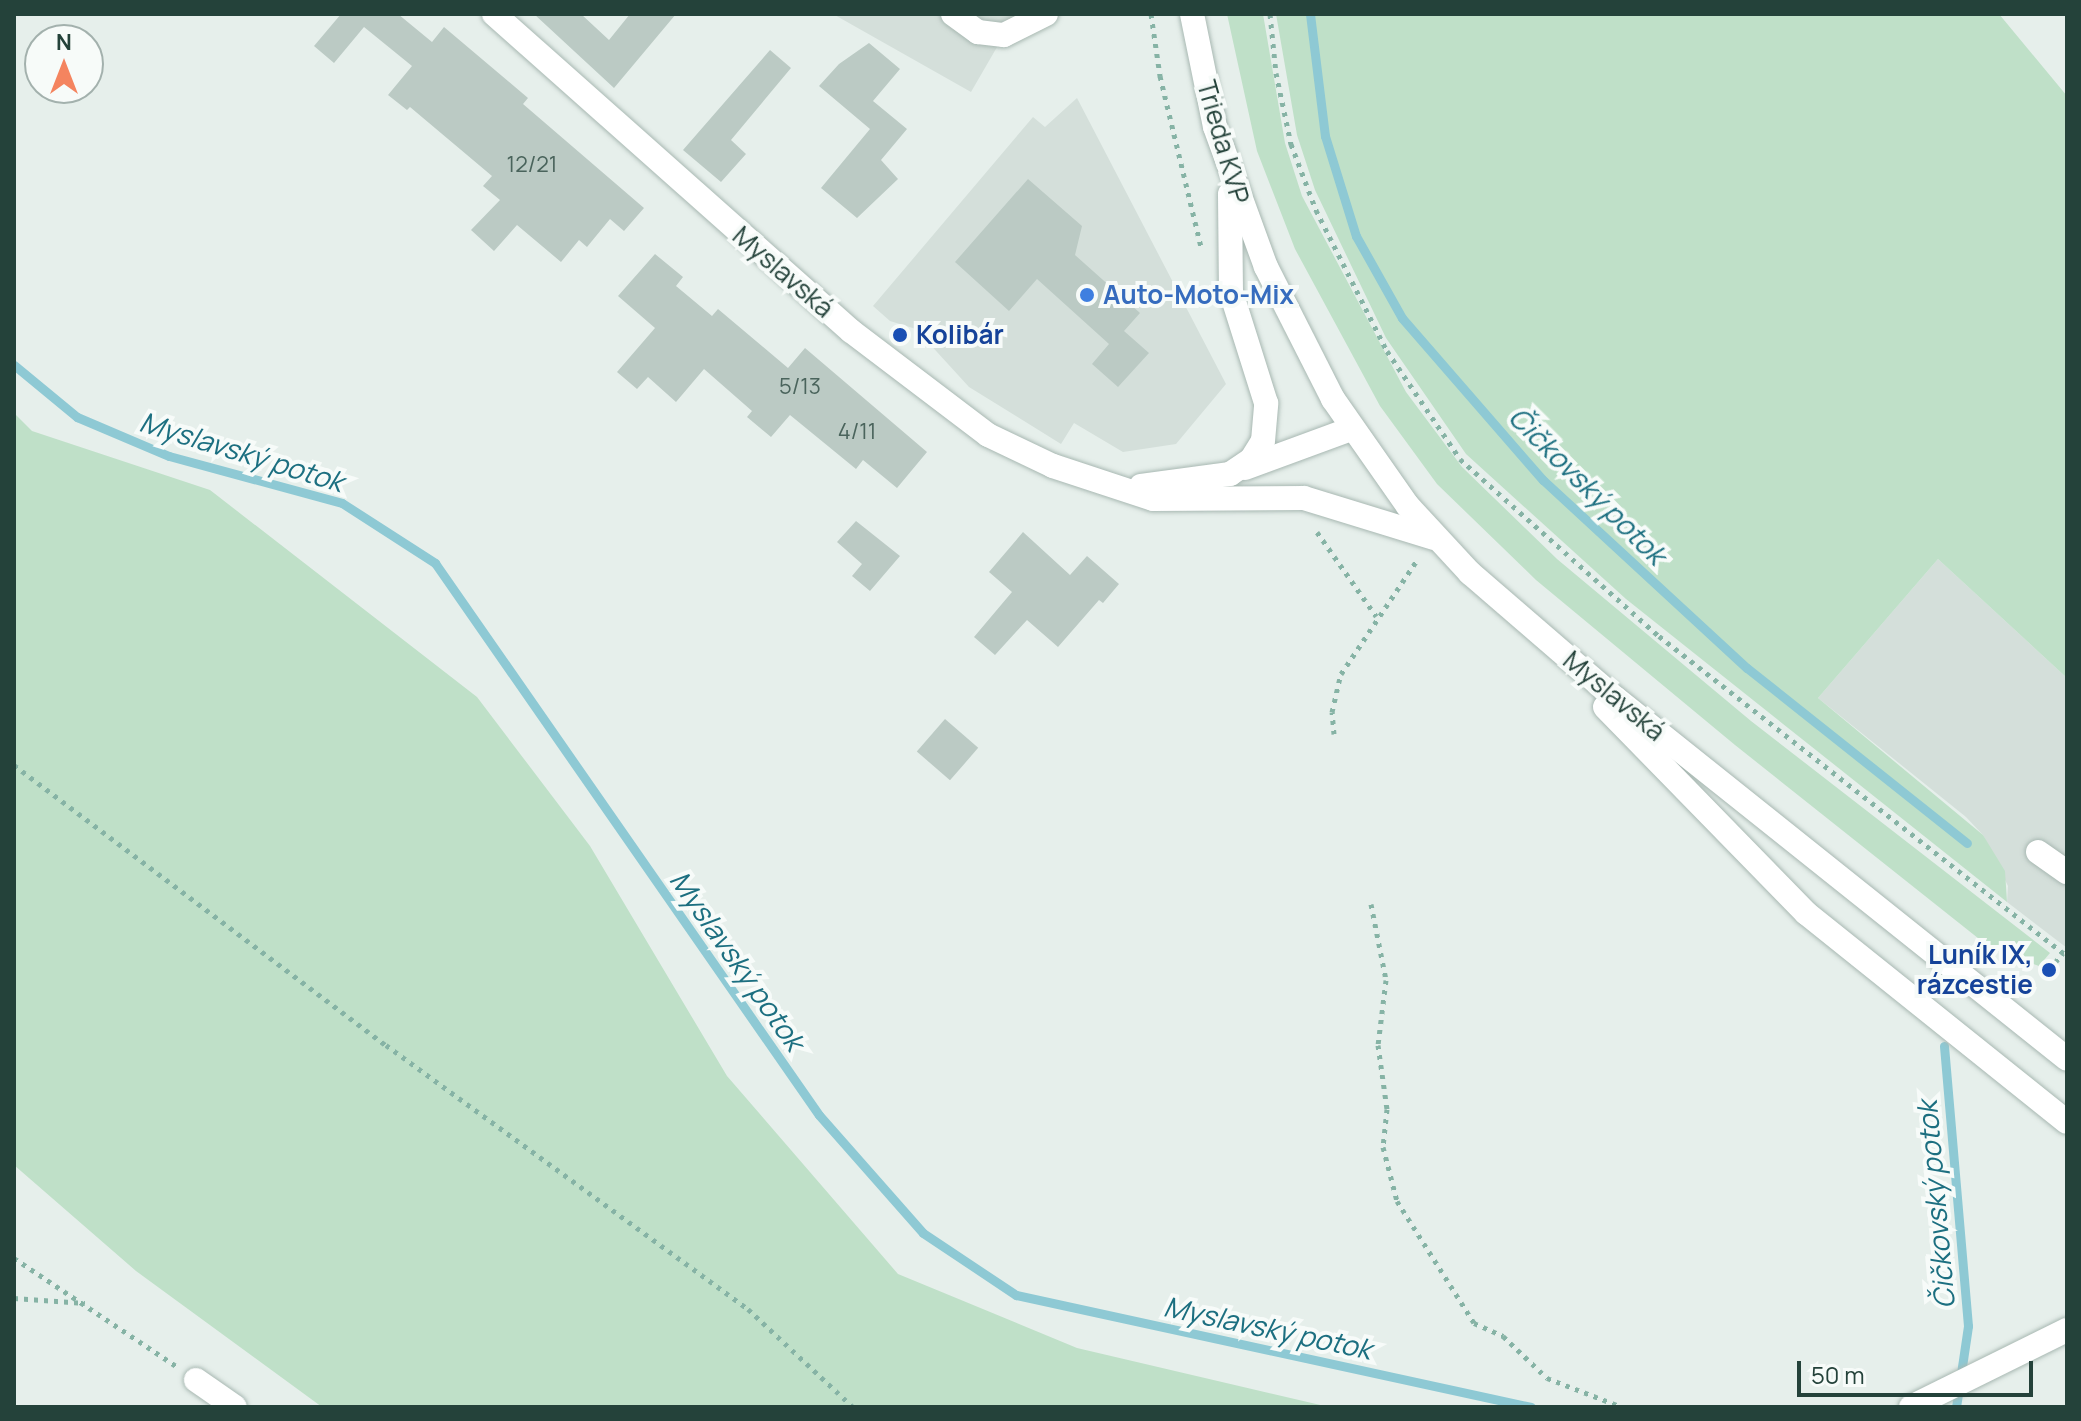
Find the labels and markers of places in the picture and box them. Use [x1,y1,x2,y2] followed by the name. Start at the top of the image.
[1103,279,1294,311] place label: Auto-Moto-Mix
[1078,286,1096,304] marker: Auto-Moto-Mix
[916,319,1004,351] place label: Kolibár
[891,326,909,344] marker: Kolibár
[1917,939,2033,1000] place label: Luník IX, rázcestie
[2040,961,2058,979] marker: Luník IX, rázcestie

